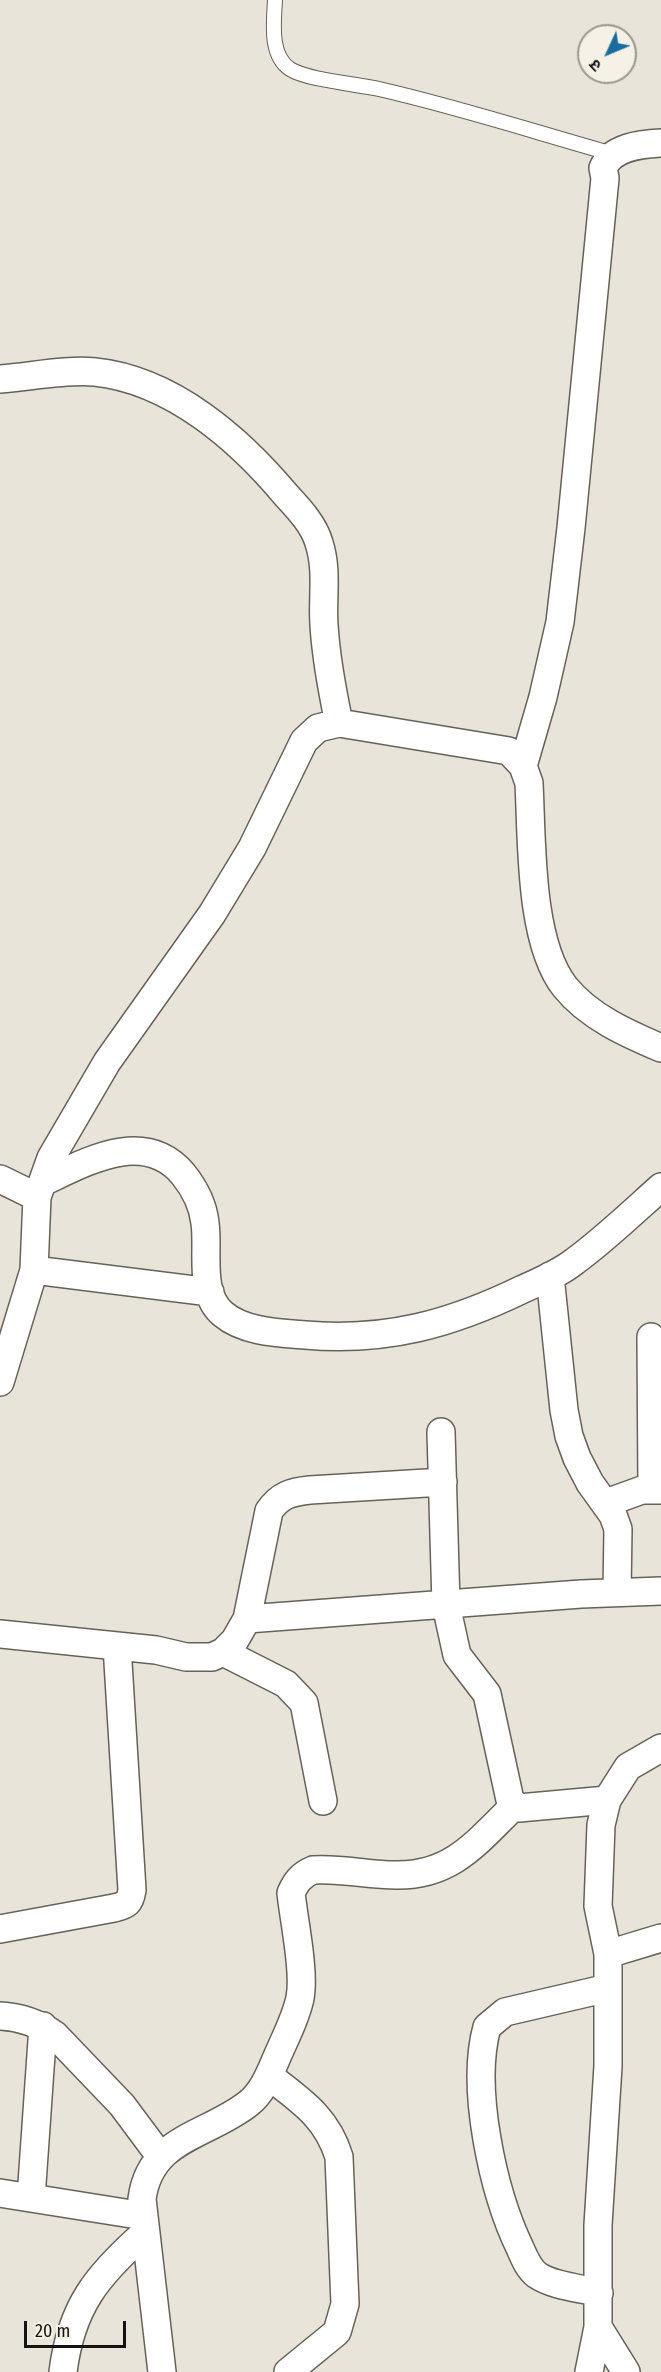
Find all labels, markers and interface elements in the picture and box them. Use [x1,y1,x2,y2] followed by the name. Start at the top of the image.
[577,24,637,84] north arrow
[585,55,605,75] text: उ
[27,2309,129,2347] scale bar
[35,2320,70,2342] text: 20 m

